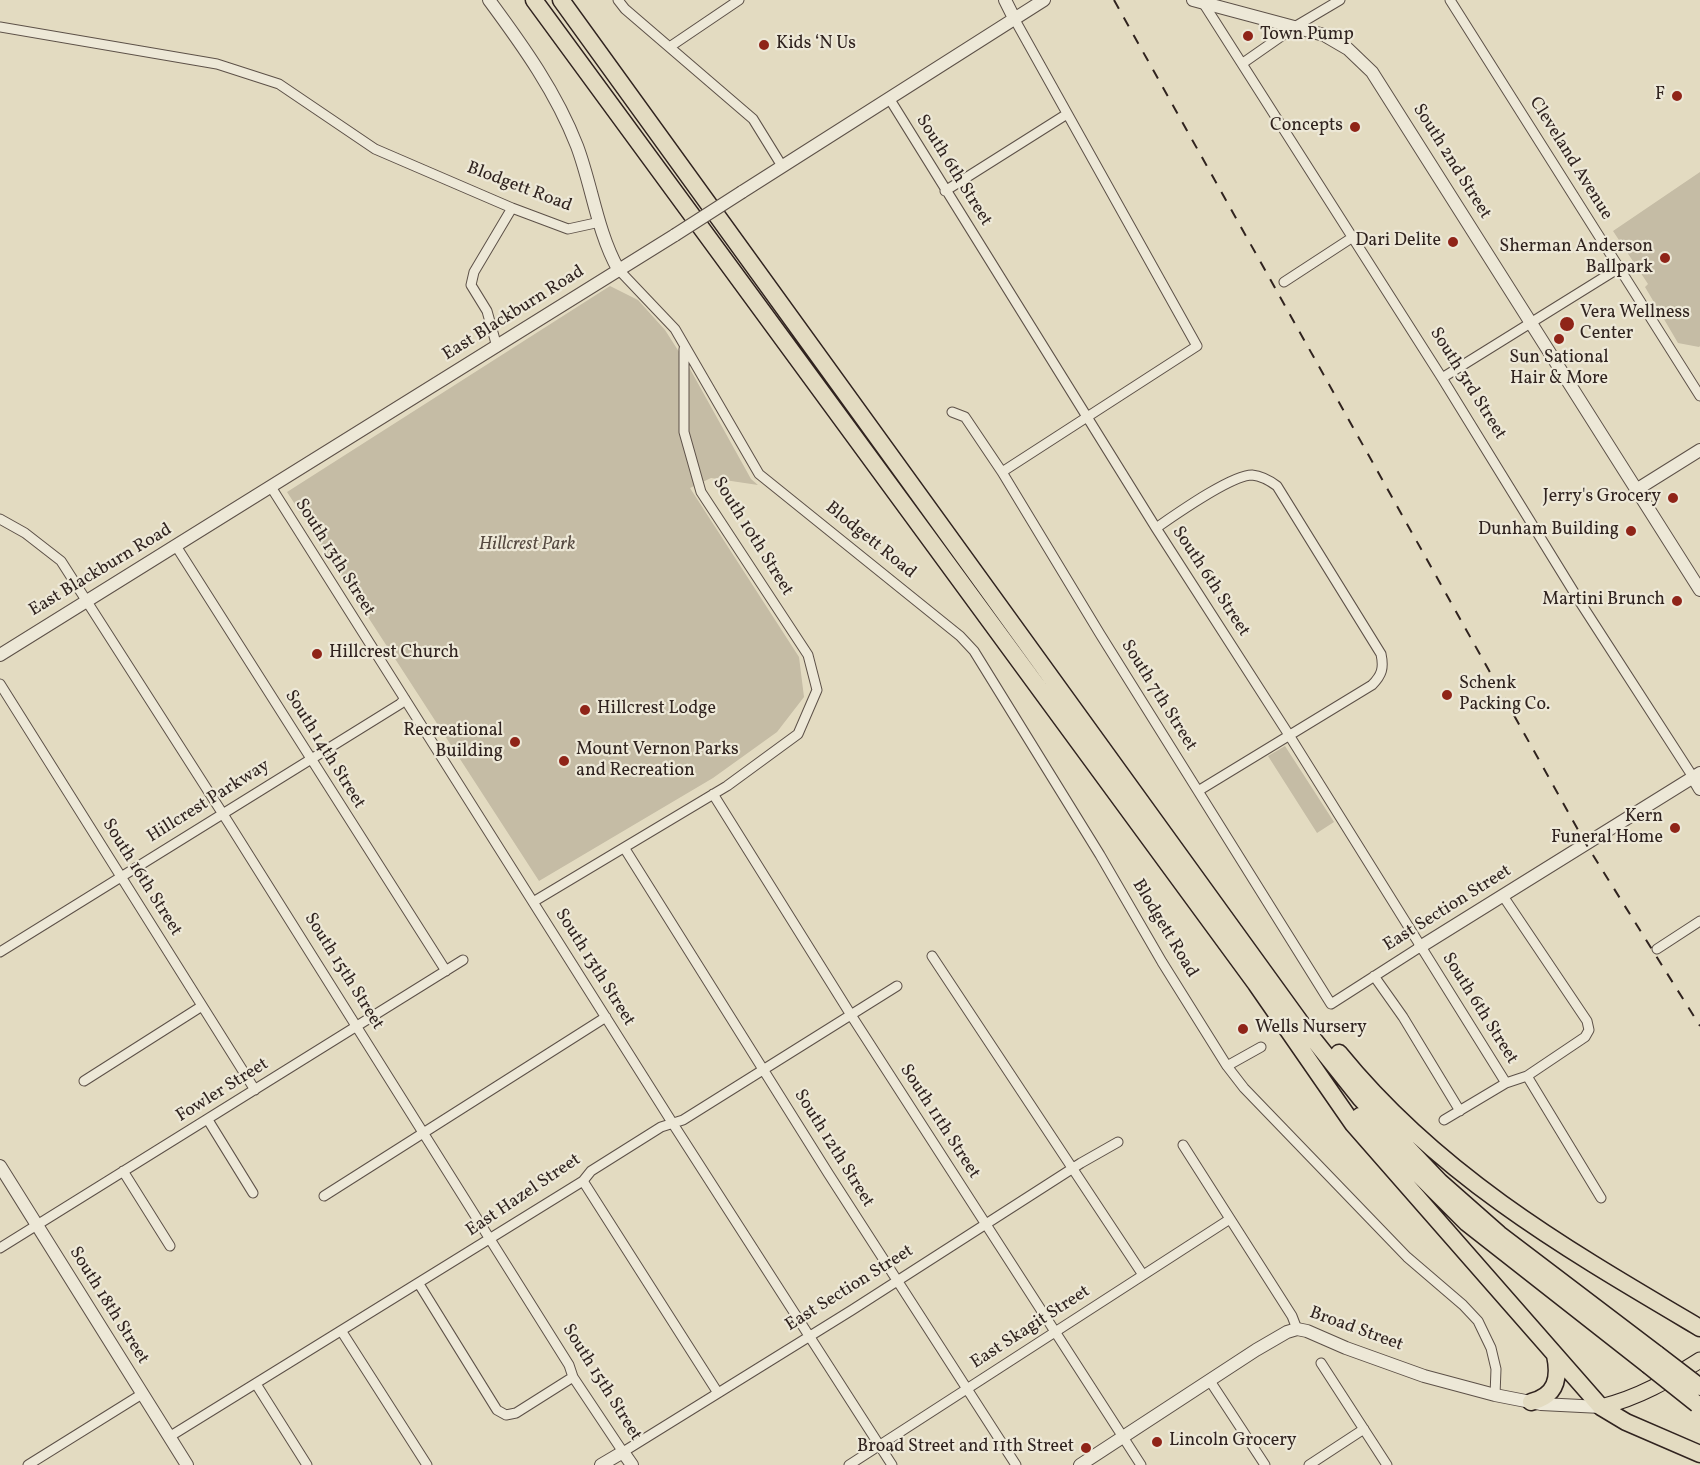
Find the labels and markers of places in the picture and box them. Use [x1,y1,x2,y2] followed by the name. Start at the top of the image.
[1260,25,1354,47] place label: Town Pump
[1241,29,1255,43] marker: Town Pump
[776,34,856,56] place label: Kids ‘N Us
[757,38,771,52] marker: Kids ‘N Us
[1655,85,1665,107] place label: F
[1670,89,1684,103] marker: F
[1270,116,1343,138] place label: Concepts
[1348,120,1362,134] marker: Concepts
[1355,231,1441,253] place label: Dari Delite
[1446,235,1460,249] marker: Dari Delite
[1499,237,1653,280] place label: Sherman Anderson Ballpark
[1658,251,1672,265] marker: Sherman Anderson Ballpark
[1580,303,1690,346] place label: Vera Wellness Center
[1558,315,1576,333] marker: Vera Wellness Center
[1552,332,1566,346] marker: Sun Sational Hair & More
[1509,348,1609,391] place label: Sun Sational Hair & More
[1543,487,1661,509] place label: Jerry's Grocery
[1666,491,1680,505] marker: Jerry's Grocery
[1478,520,1619,542] place label: Dunham Building
[1624,524,1638,538] marker: Dunham Building
[1542,590,1665,612] place label: Martini Brunch
[1670,594,1684,608] marker: Martini Brunch
[329,643,459,665] place label: Hillcrest Church
[310,647,324,661] marker: Hillcrest Church
[1459,674,1550,716] place label: Schenk Packing Co.
[1440,688,1454,702] marker: Schenk Packing Co.
[597,699,716,721] place label: Hillcrest Lodge
[578,703,592,717] marker: Hillcrest Lodge
[403,721,503,764] place label: Recreational Building
[508,735,522,749] marker: Recreational Building
[576,740,739,783] place label: Mount Vernon Parks and Recreation
[557,754,571,768] marker: Mount Vernon Parks and Recreation
[1551,807,1663,850] place label: Kern Funeral Home
[1668,821,1682,835] marker: Kern Funeral Home
[1255,1018,1367,1040] place label: Wells Nursery
[1236,1022,1250,1036] marker: Wells Nursery
[1169,1431,1297,1453] place label: Lincoln Grocery
[1150,1435,1164,1449] marker: Lincoln Grocery
[857,1437,1074,1459] place label: Broad Street and 11th Street
[1079,1441,1093,1455] marker: Broad Street and 11th Street

